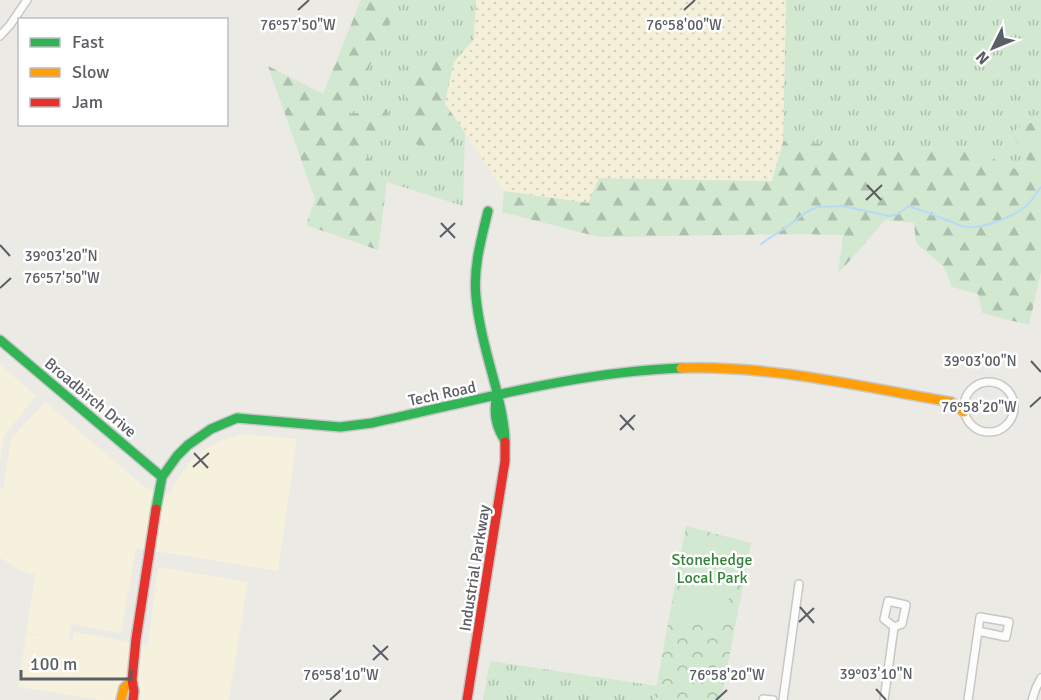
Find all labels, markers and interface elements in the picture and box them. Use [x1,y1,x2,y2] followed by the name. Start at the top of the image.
[260,16,336,34] text: 76°57'50"W
[646,16,722,34] text: 76°58'00"W
[18,18,228,126] legend
[963,18,1023,78] north arrow
[72,31,104,53] text: Fast
[972,47,994,68] text: N
[72,61,109,83] text: Slow
[72,91,103,113] text: Jam
[24,247,98,265] text: 39°03'20"N
[24,269,100,287] text: 76°57'50"W
[943,352,1017,370] text: 39°03'00"N
[40,354,140,442] street label: Broadbirch Drive
[407,377,478,411] street label: Tech Road
[941,398,1017,416] text: 76°58'20"W
[455,503,495,633] street label: Industrial Parkway
[671,550,753,588] park label: Stonehedge Local Park
[21,643,130,681] scale bar
[30,653,77,675] text: 100 m
[839,665,913,683] text: 39°03'10"N
[303,666,379,684] text: 76°58'10"W
[689,666,765,684] text: 76°58'20"W

